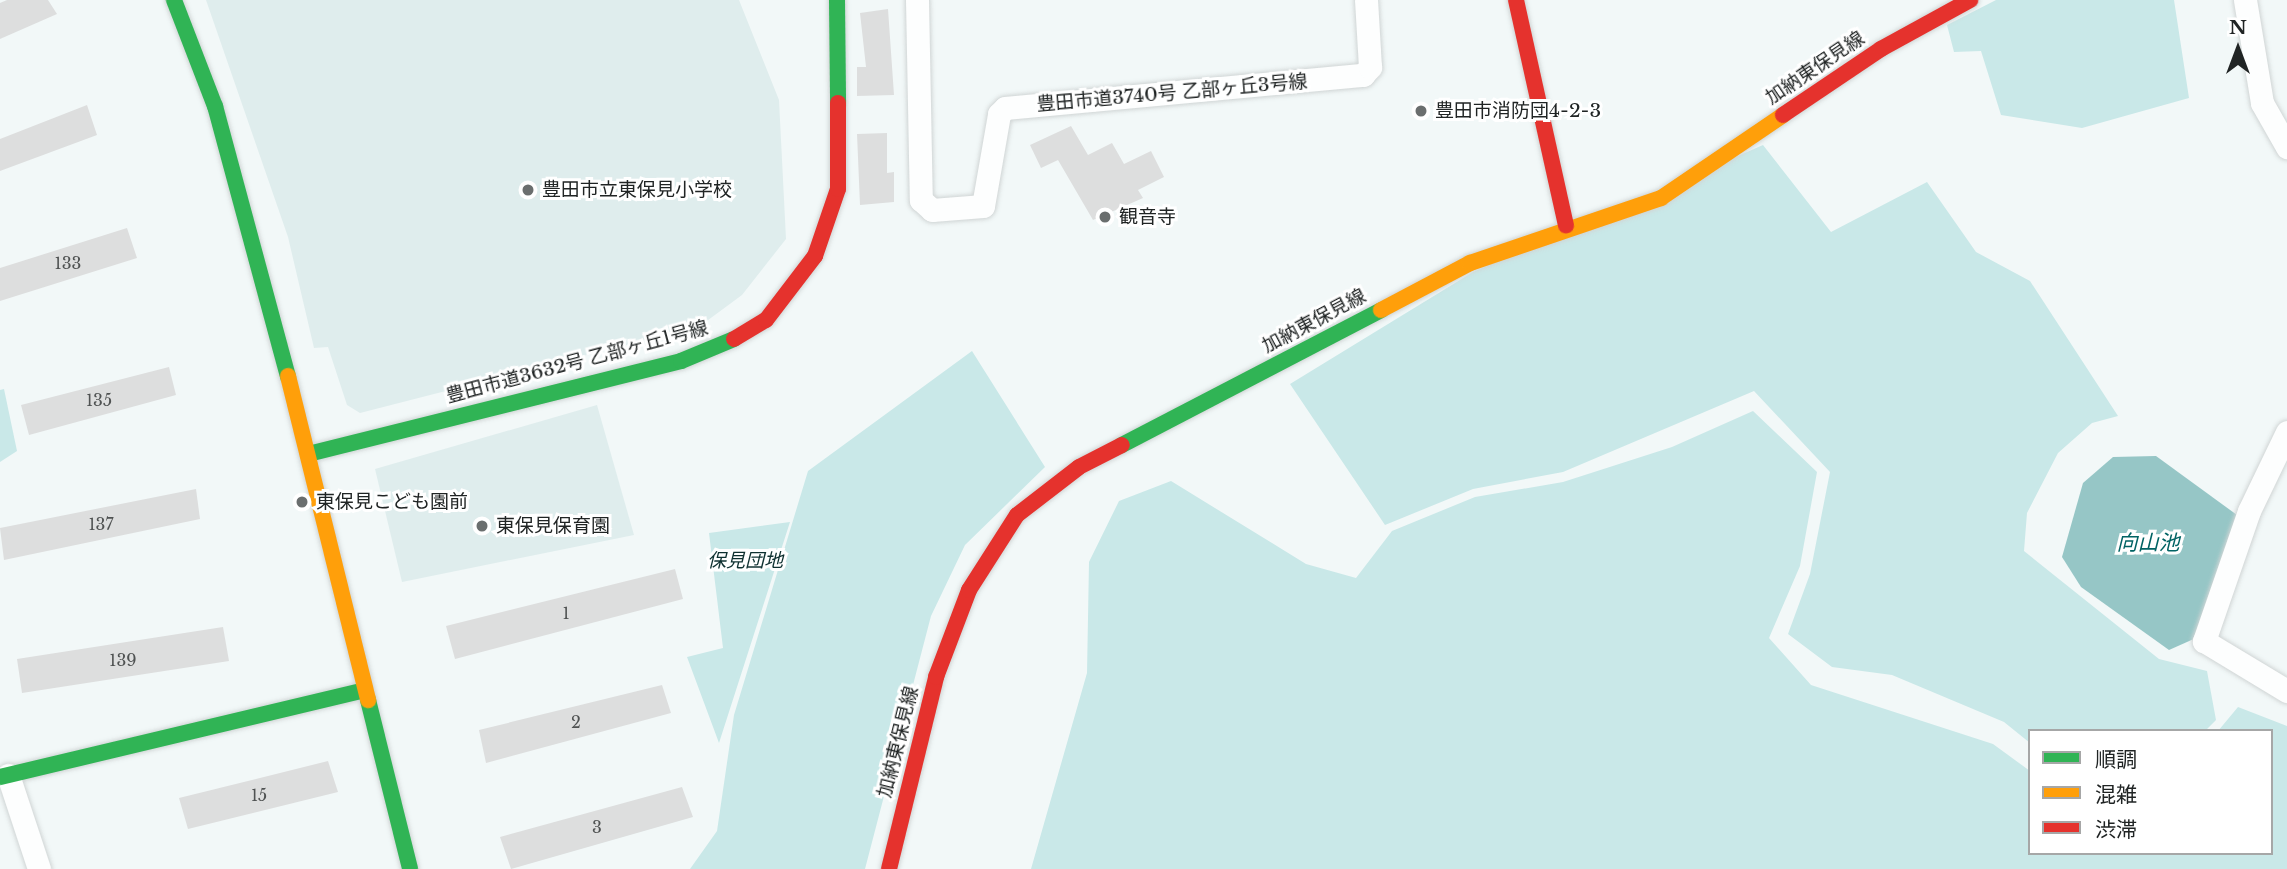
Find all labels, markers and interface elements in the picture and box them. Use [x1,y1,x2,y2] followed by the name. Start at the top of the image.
[2203,14,2273,84] north arrow
[2229,16,2247,39] text: N
[1761,27,1869,109] street label: 加納東保見線
[1036,70,1308,116] street label: 豊田市道3740号 乙部ヶ丘3号線
[1435,100,1601,122] place label: 豊田市消防団4-2-3
[1413,103,1429,119] marker: 豊田市消防団4-2-3
[542,179,732,201] place label: 豊田市立東保見小学校
[520,182,536,198] marker: 豊田市立東保見小学校
[1119,206,1176,228] place label: 観音寺
[1097,209,1113,225] marker: 観音寺
[55,253,81,273] house number: 133
[1258,284,1370,358] street label: 加納東保見線
[444,316,710,408] street label: 豊田市道3632号 乙部ヶ丘1号線
[86,390,112,410] house number: 135
[316,491,468,513] place label: 東保見こども園前
[294,494,310,510] marker: 東保見こども園前
[88,514,114,534] house number: 137
[496,515,610,537] place label: 東保見保育園
[474,518,490,534] marker: 東保見保育園
[2117,530,2179,556] water label: 向山池
[707,550,783,572] park label: 保見団地
[562,603,570,623] house number: 1
[109,650,137,670] house number: 139
[873,684,923,800] street label: 加納東保見線
[571,712,581,732] house number: 2
[2028,729,2273,855] legend
[2095,747,2137,773] text: 順調
[2095,782,2137,808] text: 混雑
[251,785,267,805] house number: 15
[592,817,602,837] house number: 3
[2095,817,2137,843] text: 渋滞

